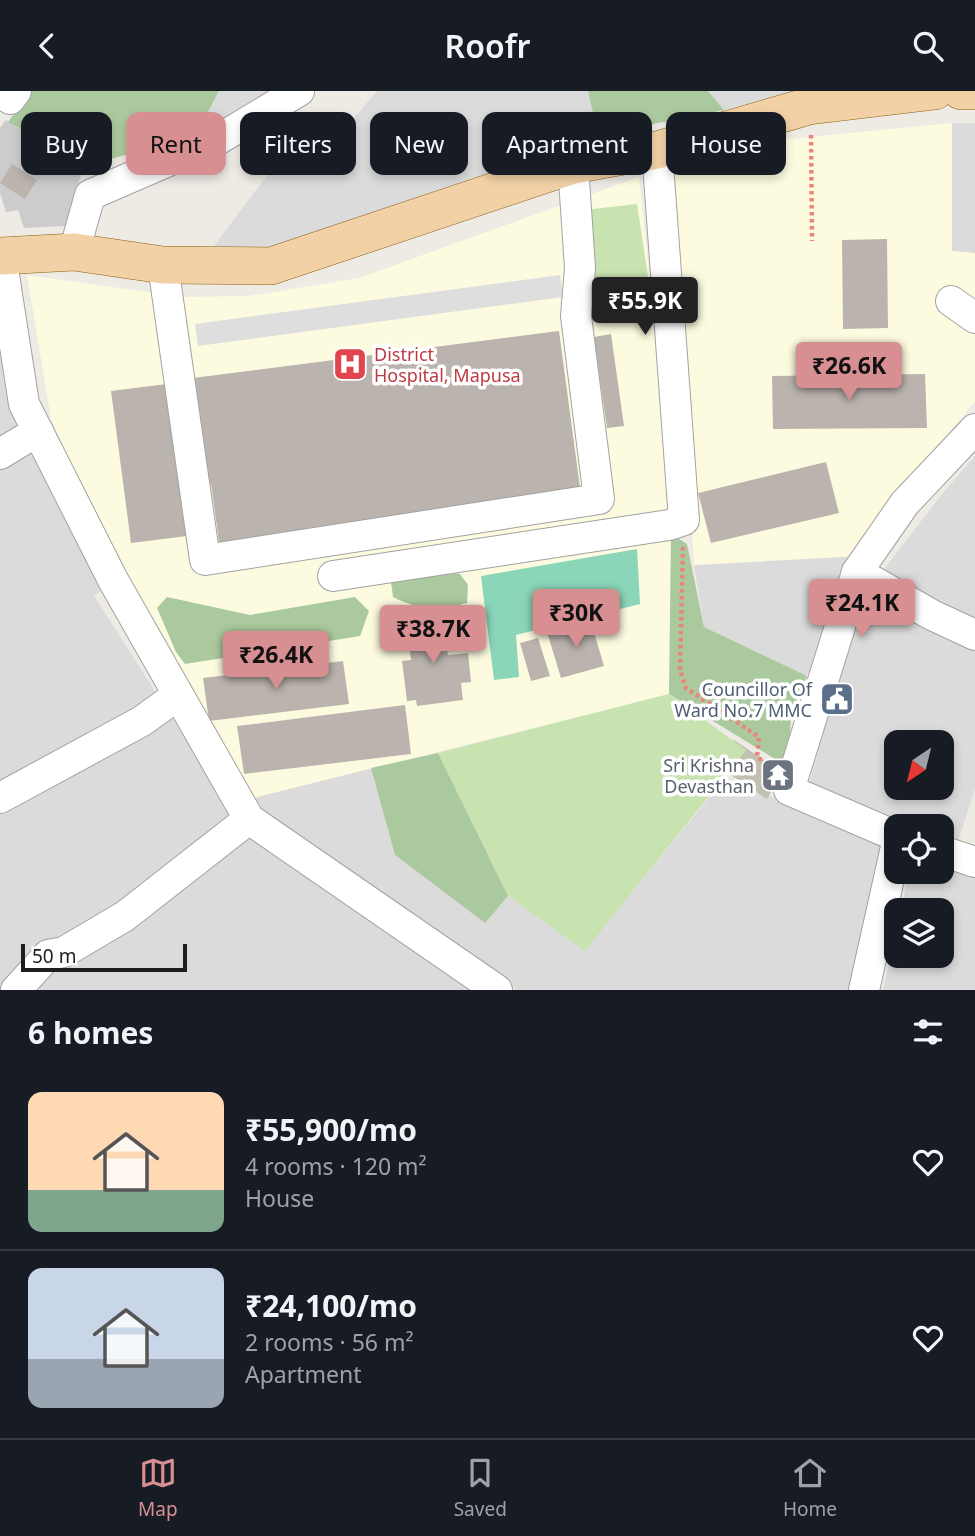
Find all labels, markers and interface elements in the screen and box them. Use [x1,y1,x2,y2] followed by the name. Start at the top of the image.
[445,24,530,67] text: Roofr
[28,27,66,65] icon: back
[909,27,947,65] icon: search
[21,112,112,175] chip: Buy
[126,112,226,175] chip: Rent
[240,112,356,175] chip: Filters
[370,112,468,175] chip: New
[482,112,652,175] chip: Apartment
[666,112,786,175] chip: House
[588,278,702,337] pin: ₹55.9K
[608,284,682,316] text: ₹55.9K
[374,342,521,387] place label: District Hospital, Mapusa
[792,343,906,402] pin: ₹26.6K
[331,345,369,383] hospital icon: District Hospital, Mapusa
[812,349,886,381] text: ₹26.6K
[805,580,919,639] pin: ₹24.1K
[825,586,899,618] text: ₹24.1K
[535,589,617,649] pin: ₹30K
[549,596,603,628] text: ₹30K
[376,605,490,665] pin: ₹38.7K
[396,612,470,644] text: ₹38.7K
[219,631,333,691] pin: ₹26.4K
[239,638,313,670] text: ₹26.4K
[674,677,813,722] place label: Councillor Of Ward No.7 MMC
[818,680,856,718] public building icon: Councillor Of Ward No.7 MMC
[884,730,954,800] north arrow
[884,730,954,968] map controls
[663,753,754,798] place label: Sri Krishna Devasthan
[759,756,797,794] temple icon: Sri Krishna Devasthan
[884,814,954,884] button: locate
[884,898,954,968] button: layers
[21,941,187,973] scale bar
[32,943,76,969] text: 50 m
[28,1012,153,1053] text: 6 homes
[909,1013,947,1051] icon: filters
[245,1109,417,1150] text: ₹55,900/mo
[84,1120,168,1204] icon: home
[909,1143,947,1181] icon: heart
[245,1150,427,1182] text: 4 rooms · 120 m²
[245,1182,314,1214] text: House
[245,1285,417,1326] text: ₹24,100/mo
[84,1296,168,1380] icon: home
[909,1319,947,1357] icon: heart
[245,1326,414,1358] text: 2 rooms · 56 m²
[245,1358,362,1390] text: Apartment
[138,1454,178,1522] tab: Map
[454,1454,507,1522] tab: Saved
[783,1454,837,1522] tab: Home

